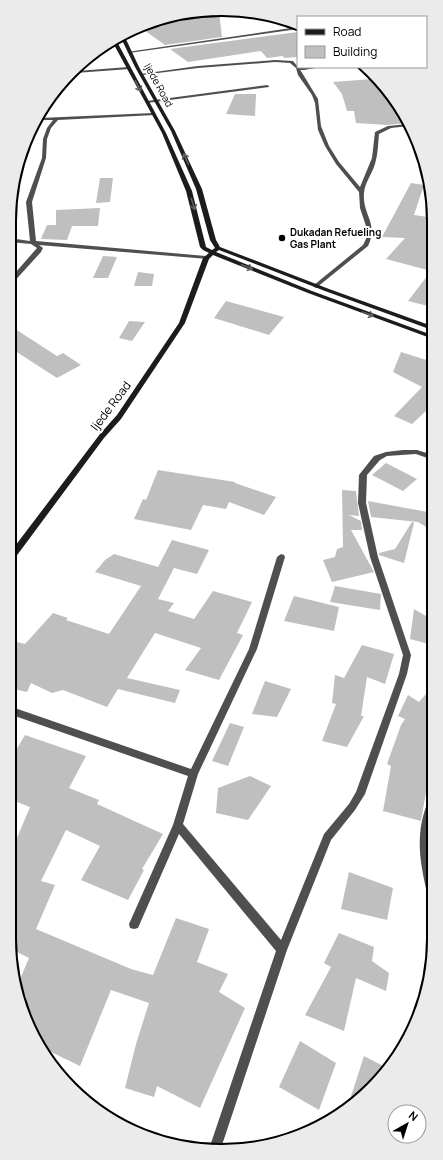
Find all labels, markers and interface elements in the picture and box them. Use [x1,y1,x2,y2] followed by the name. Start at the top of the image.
[297,16,427,68] legend
[333,23,361,40] text: Road
[333,43,377,60] text: Building
[141,61,177,110] street label: Ijede Road
[135,80,143,92] one-way arrow
[182,154,189,166] one-way arrow
[190,197,197,210] one-way arrow
[290,225,381,251] place label: Dukadan Refueling Gas Plant
[277,233,287,243] marker: Dukadan Refueling Gas Plant
[241,264,253,272] one-way arrow
[362,310,374,318] one-way arrow
[86,378,135,434] street label: Ijede Road
[387,1104,427,1144] north arrow
[406,1108,421,1124] text: N

